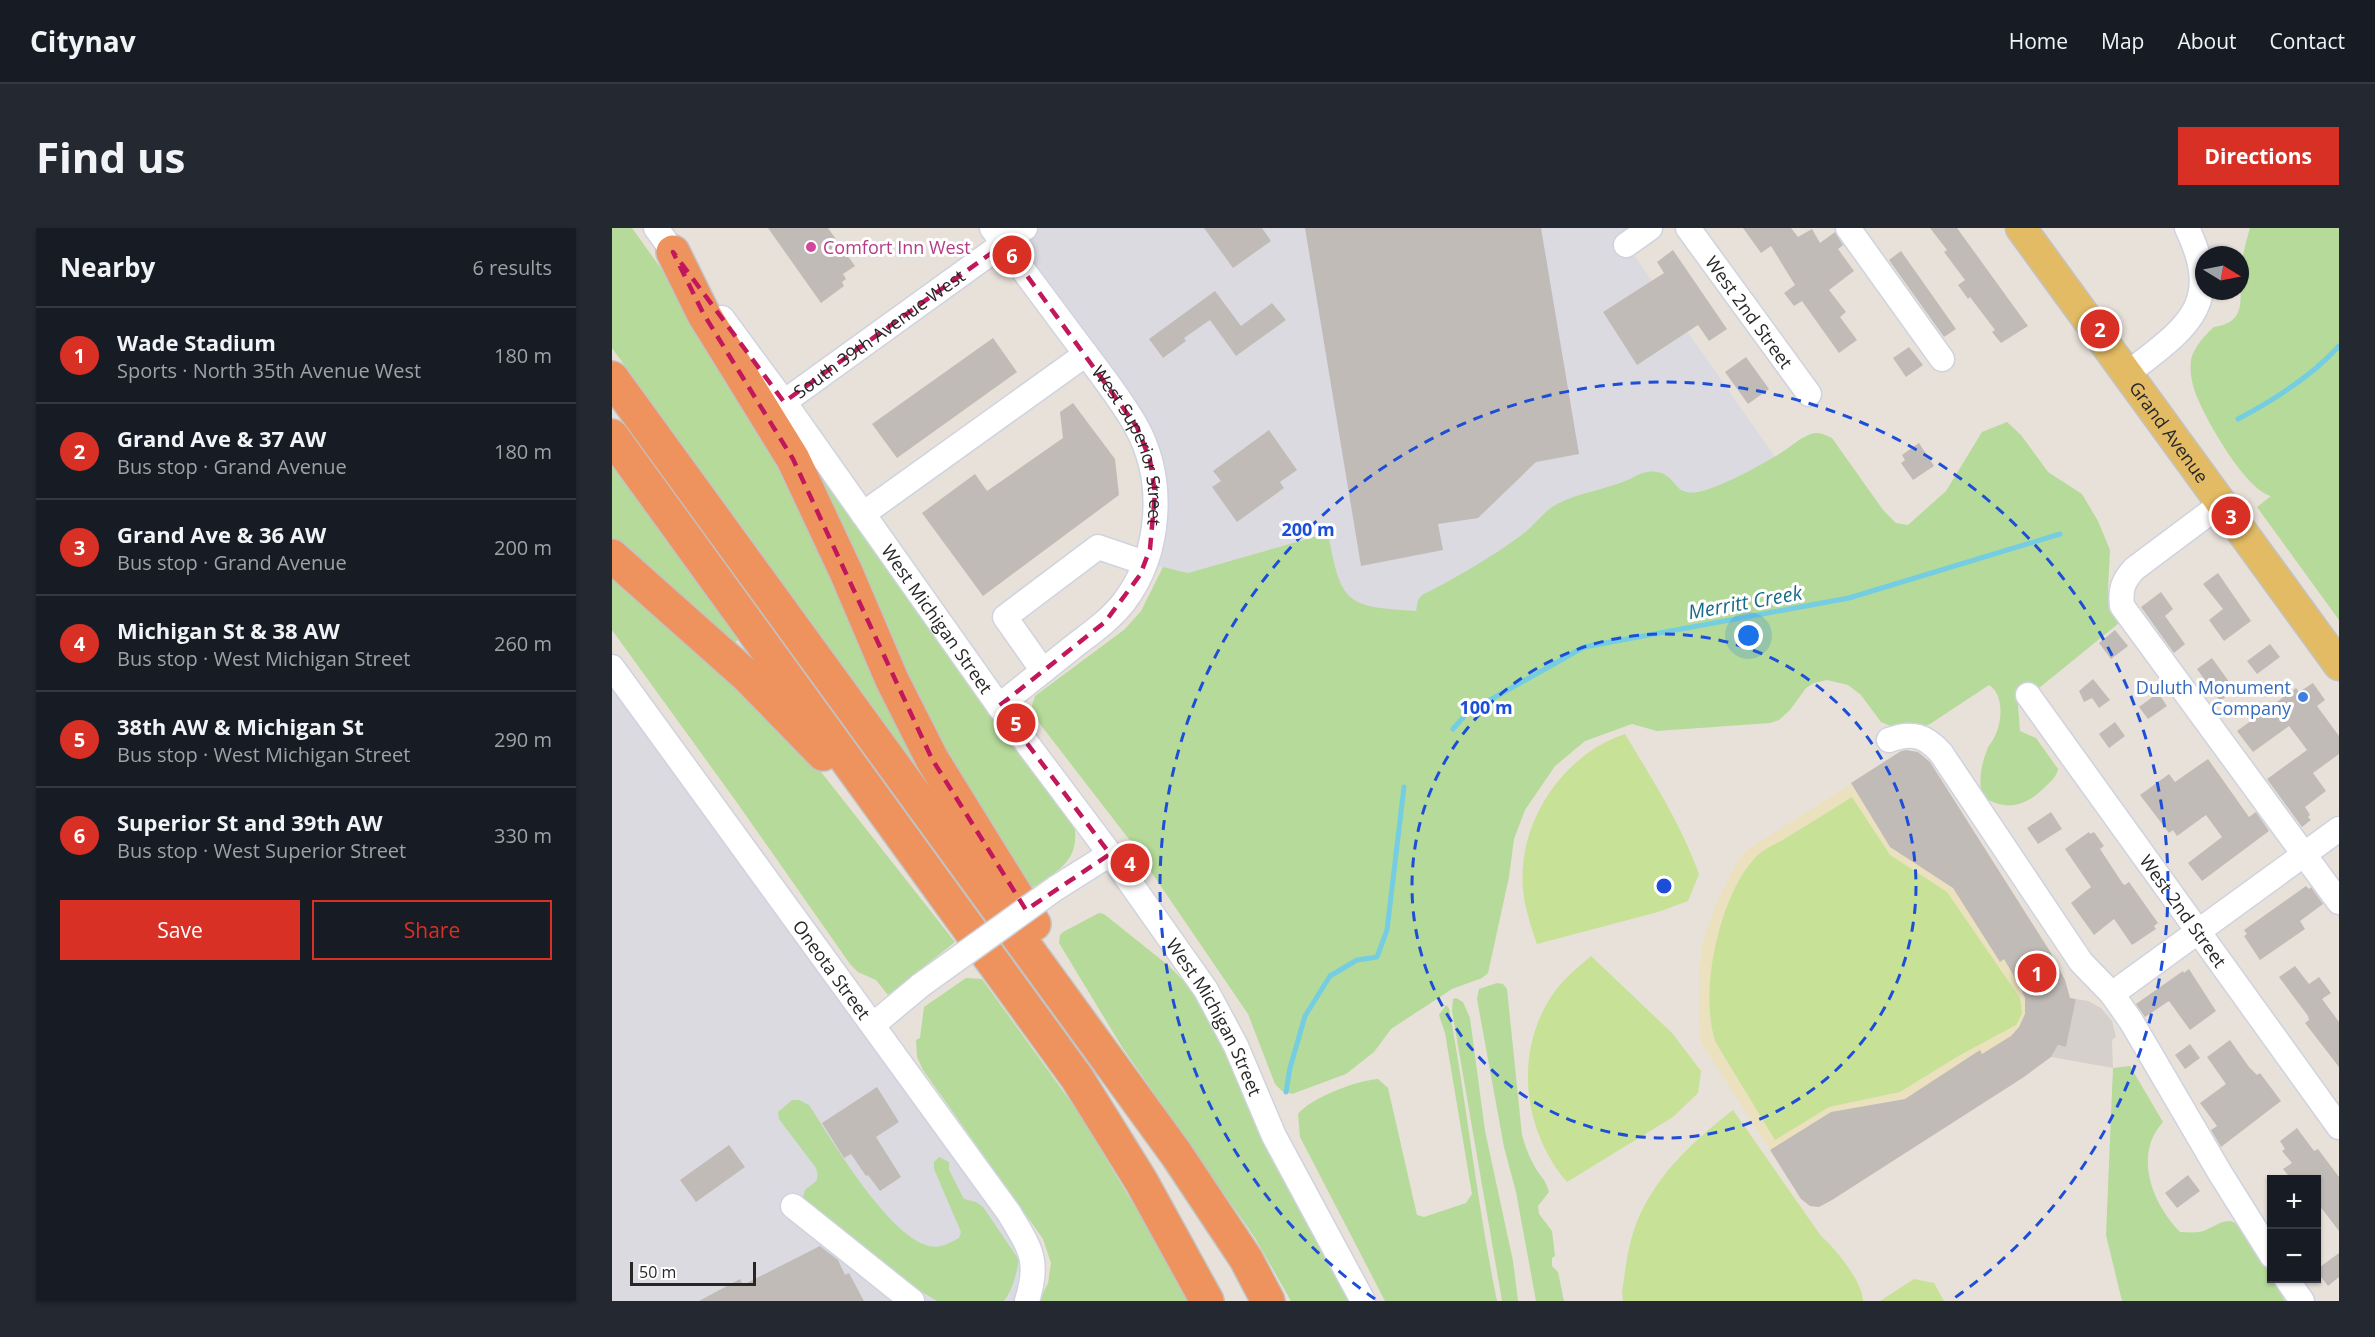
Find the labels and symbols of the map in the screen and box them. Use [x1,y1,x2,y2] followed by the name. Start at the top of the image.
[992,232,1032,278] pin: 6
[823,235,971,259] place label: Comfort Inn West
[804,240,818,254] marker: Comfort Inn West
[2195,246,2249,300] north arrow
[1700,251,1798,373] street label: West 2nd Street
[788,264,969,403] street label: South 39th Avenue West
[2080,306,2120,352] pin: 2
[1087,360,1168,527] street label: West Superior Street
[2124,376,2214,487] street label: Grand Avenue
[2212,494,2250,538] pin: 3
[1281,517,1335,541] text: 200 m
[876,540,998,698] street label: West Michigan Street
[1686,578,1805,625] water label: Merritt Creek
[1734,621,1763,650] your location
[2136,675,2292,720] place label: Duluth Monument Company
[2296,690,2310,704] marker: Duluth Monument Company
[1459,695,1513,719] text: 100 m
[996,700,1036,746] pin: 5
[1110,840,1150,886] pin: 4
[2135,850,2232,972] street label: West 2nd Street
[1654,876,1674,896] centre of rings
[788,915,876,1024] street label: Oneota Street
[1161,933,1268,1099] street label: West Michigan Street
[2018,950,2056,996] pin: 1
[630,1259,756,1286] scale bar

